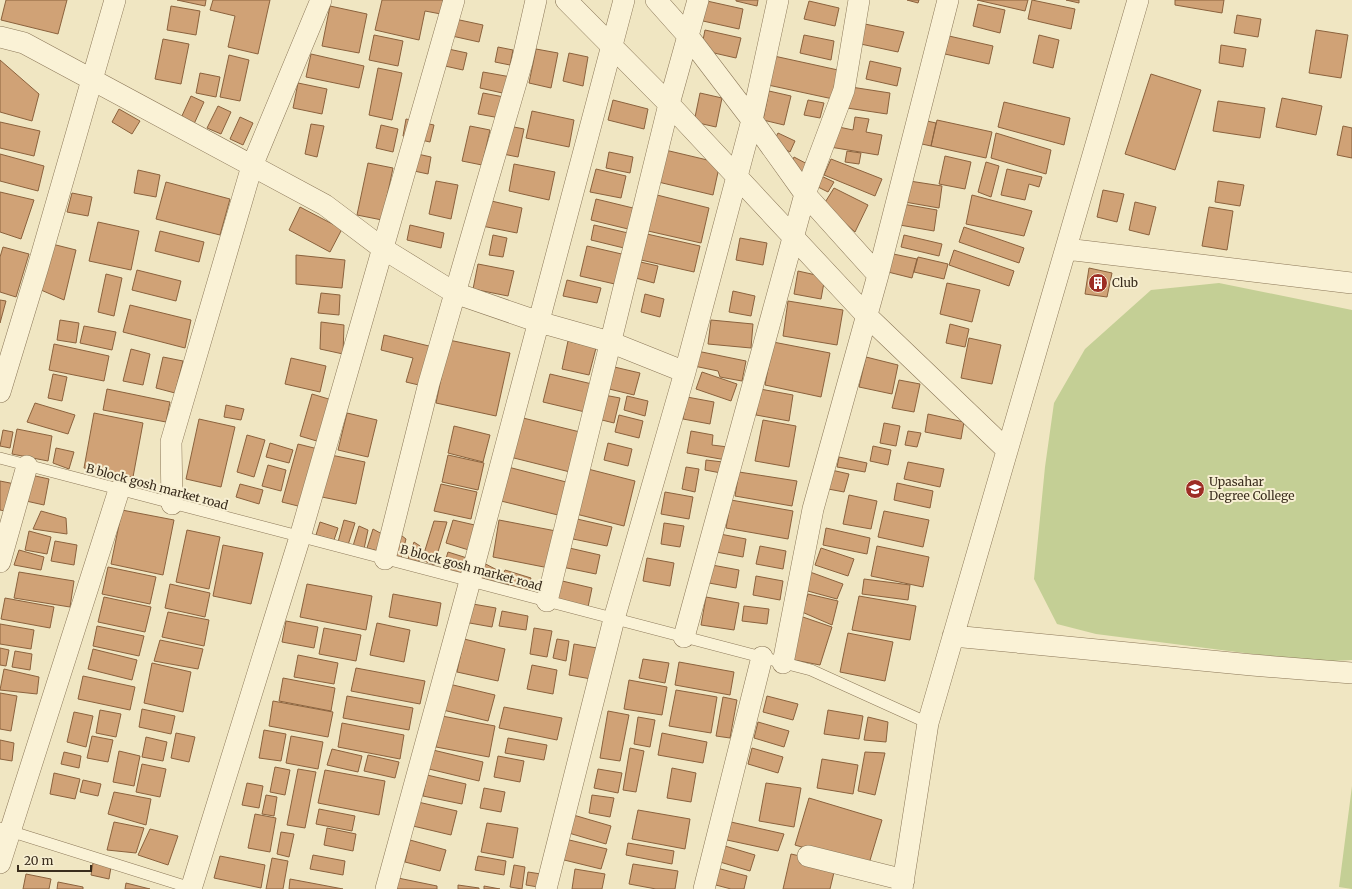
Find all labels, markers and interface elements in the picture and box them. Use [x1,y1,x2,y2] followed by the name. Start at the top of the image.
[1087,272,1109,294] building icon: Club
[1112,275,1138,290] place label: Club
[84,460,230,513] street label: B block gosh market road
[1209,474,1294,503] place label: Upasahar Degree College
[1184,478,1206,500] school or university icon: Upasahar Degree College
[398,541,544,594] street label: B block gosh market road
[18,847,91,873] scale bar
[24,853,53,868] text: 20 m

